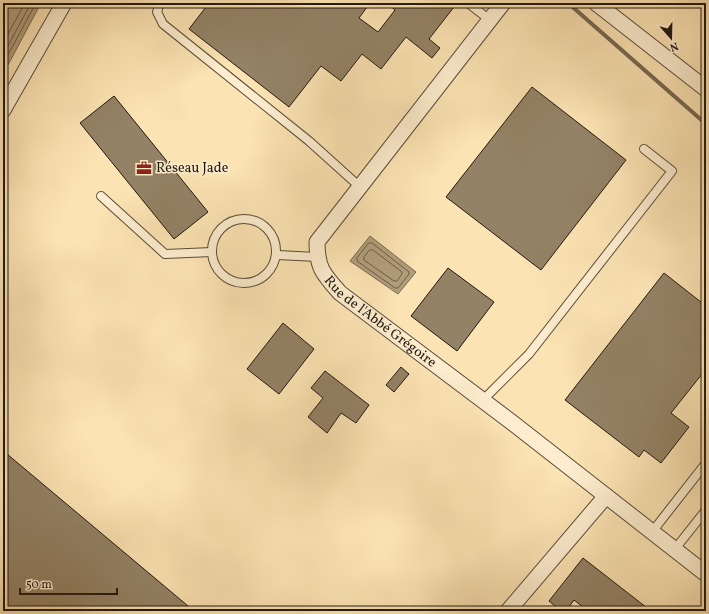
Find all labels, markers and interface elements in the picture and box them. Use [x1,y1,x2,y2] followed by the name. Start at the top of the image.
[651,18,691,58] north arrow
[668,38,680,54] text: N
[135,159,153,177] office icon: Réseau Jade
[156,159,229,178] place label: Réseau Jade
[320,272,441,372] street label: Rue de l'Abbé Grégoire
[20,570,117,596] scale bar
[26,577,52,593] text: 50 m

